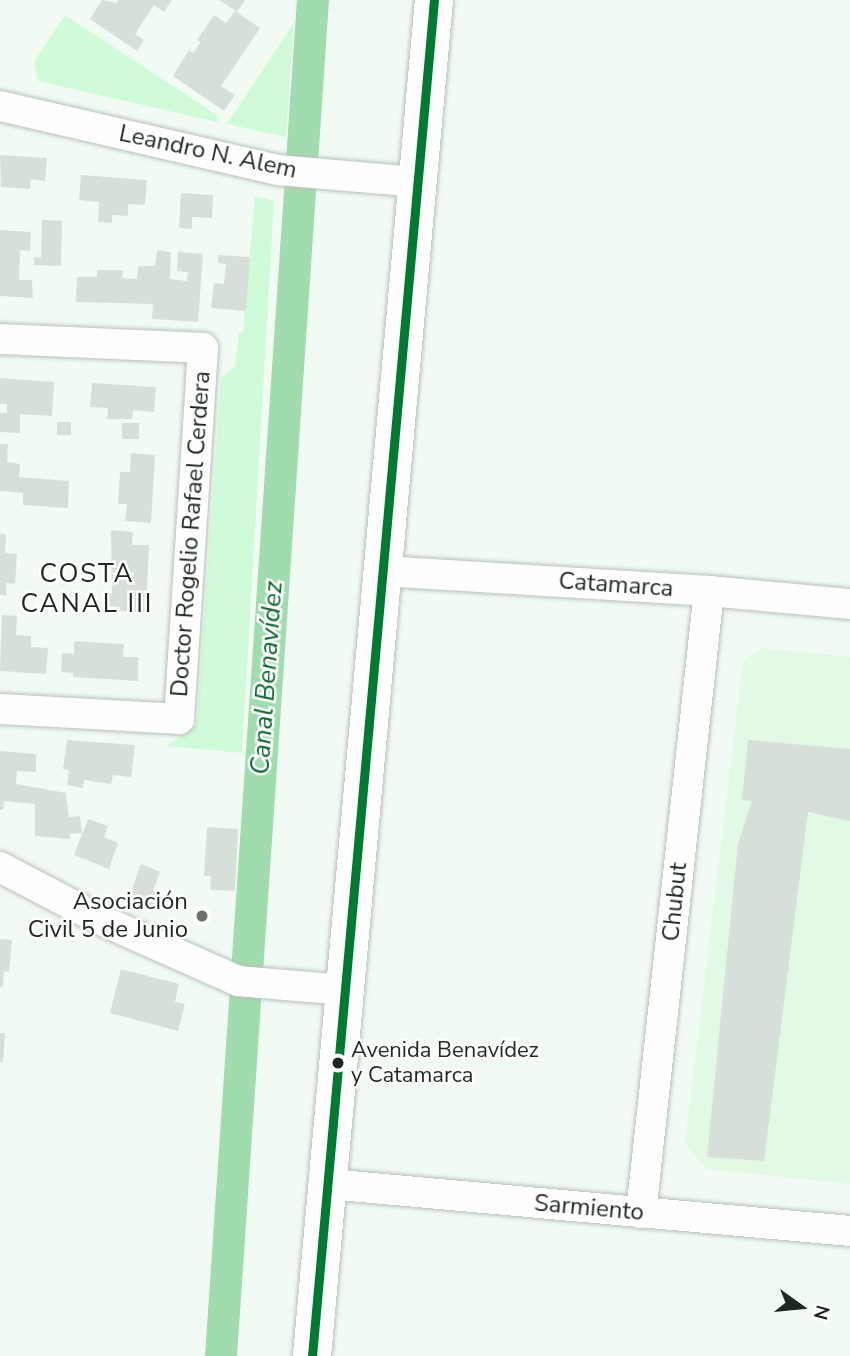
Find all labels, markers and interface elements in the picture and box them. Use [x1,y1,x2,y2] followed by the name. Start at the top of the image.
[116,119,300,185] street label: Leandro N. Alem
[165,370,217,698] street label: Doctor Rogelio Rafael Cerdera
[22,558,152,620] district label: COSTA CANAL III
[558,567,674,603] street label: Catamarca
[245,580,289,776] water label: Canal Benavídez
[657,861,693,943] street label: Chubut
[28,888,188,944] place label: Asociación Civil 5 de Junio
[194,908,210,924] marker: Asociación Civil 5 de Junio
[351,1037,539,1088] place label: Avenida Benavídez y Catamarca
[331,1056,345,1070] marker: Avenida Benavídez y Catamarca
[533,1189,645,1227] street label: Sarmiento
[766,1272,836,1342] north arrow
[807,1302,836,1323] text: N

